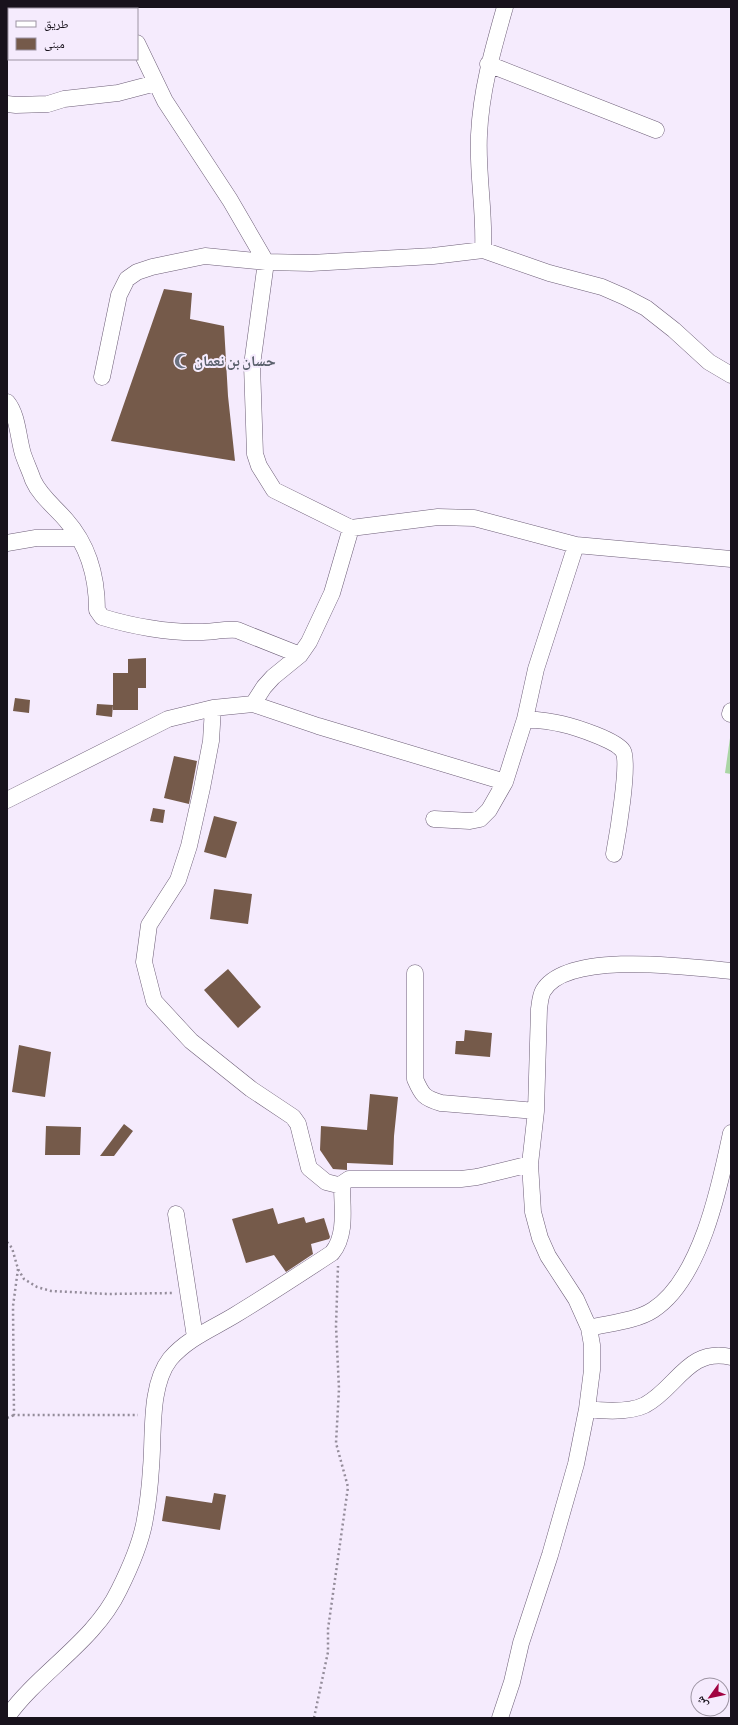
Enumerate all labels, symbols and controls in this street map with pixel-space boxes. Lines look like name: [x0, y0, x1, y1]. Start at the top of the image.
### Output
legend: [8, 8, 138, 60]
text: طريق: [44, 18, 69, 31]
text: مبنى: [44, 38, 65, 51]
mosque icon: حسان بن نعمان: [173, 352, 191, 370]
place label: حسان بن نعمان: [194, 354, 276, 370]
north arrow: [690, 1677, 730, 1717]
text: ش: [694, 1693, 712, 1710]

